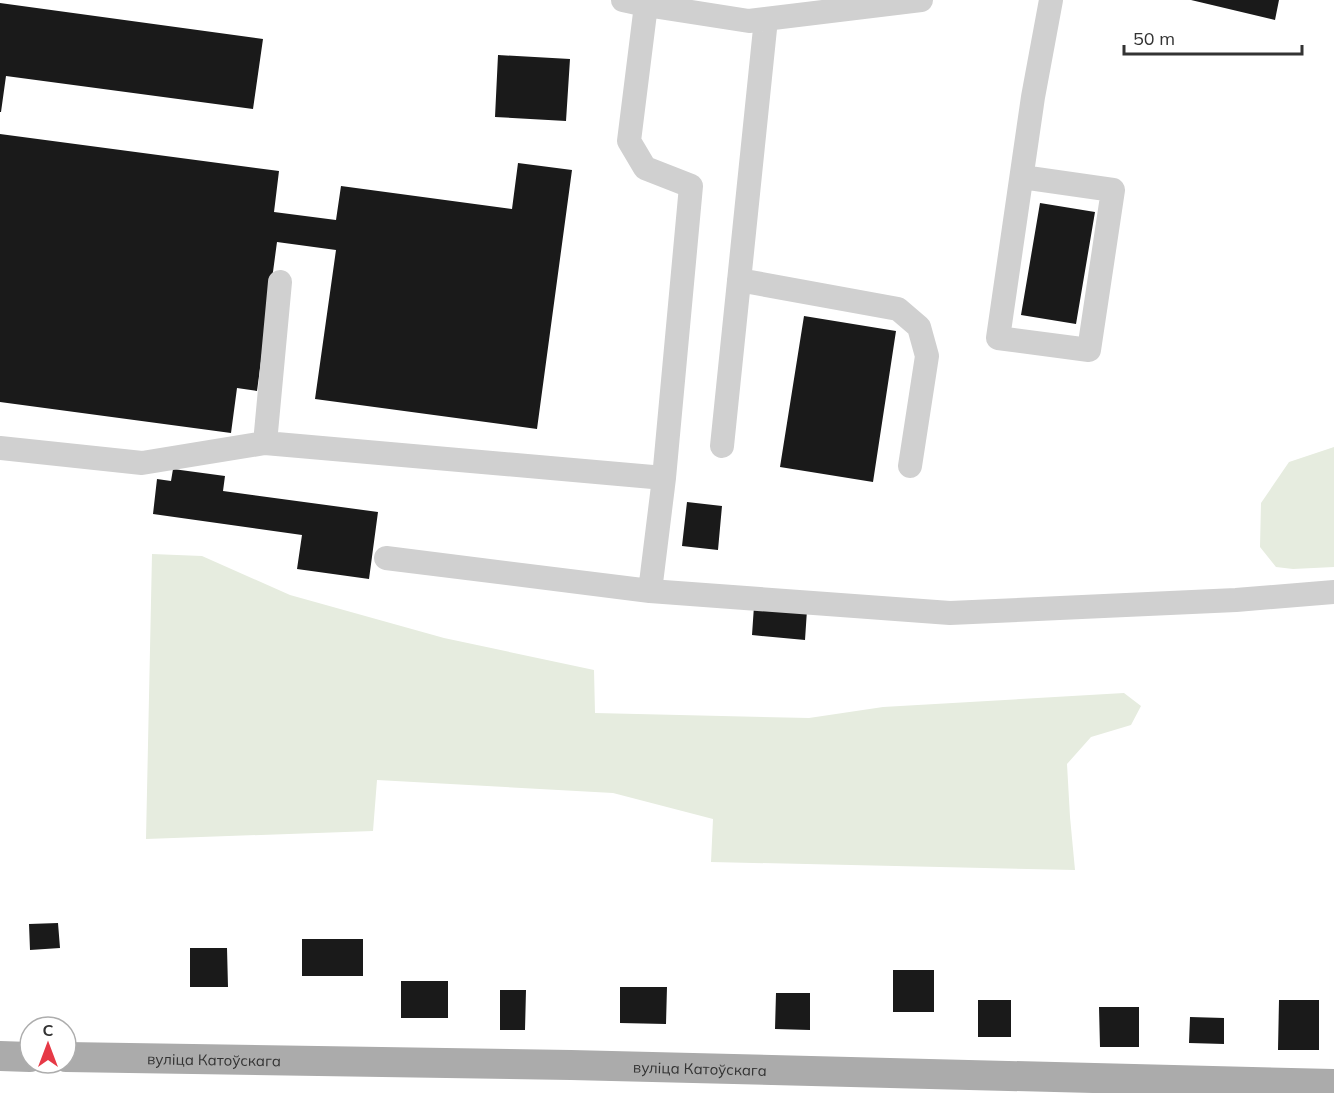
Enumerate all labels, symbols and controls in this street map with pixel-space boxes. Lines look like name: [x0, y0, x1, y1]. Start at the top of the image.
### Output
scale bar: [1124, 18, 1302, 56]
text: 50 m: [1133, 27, 1175, 50]
north arrow: [18, 1015, 78, 1075]
text: С: [43, 1020, 54, 1040]
street label: вуліца Катоўскага: [147, 1049, 281, 1070]
street label: вуліца Катоўскага: [633, 1057, 767, 1079]

